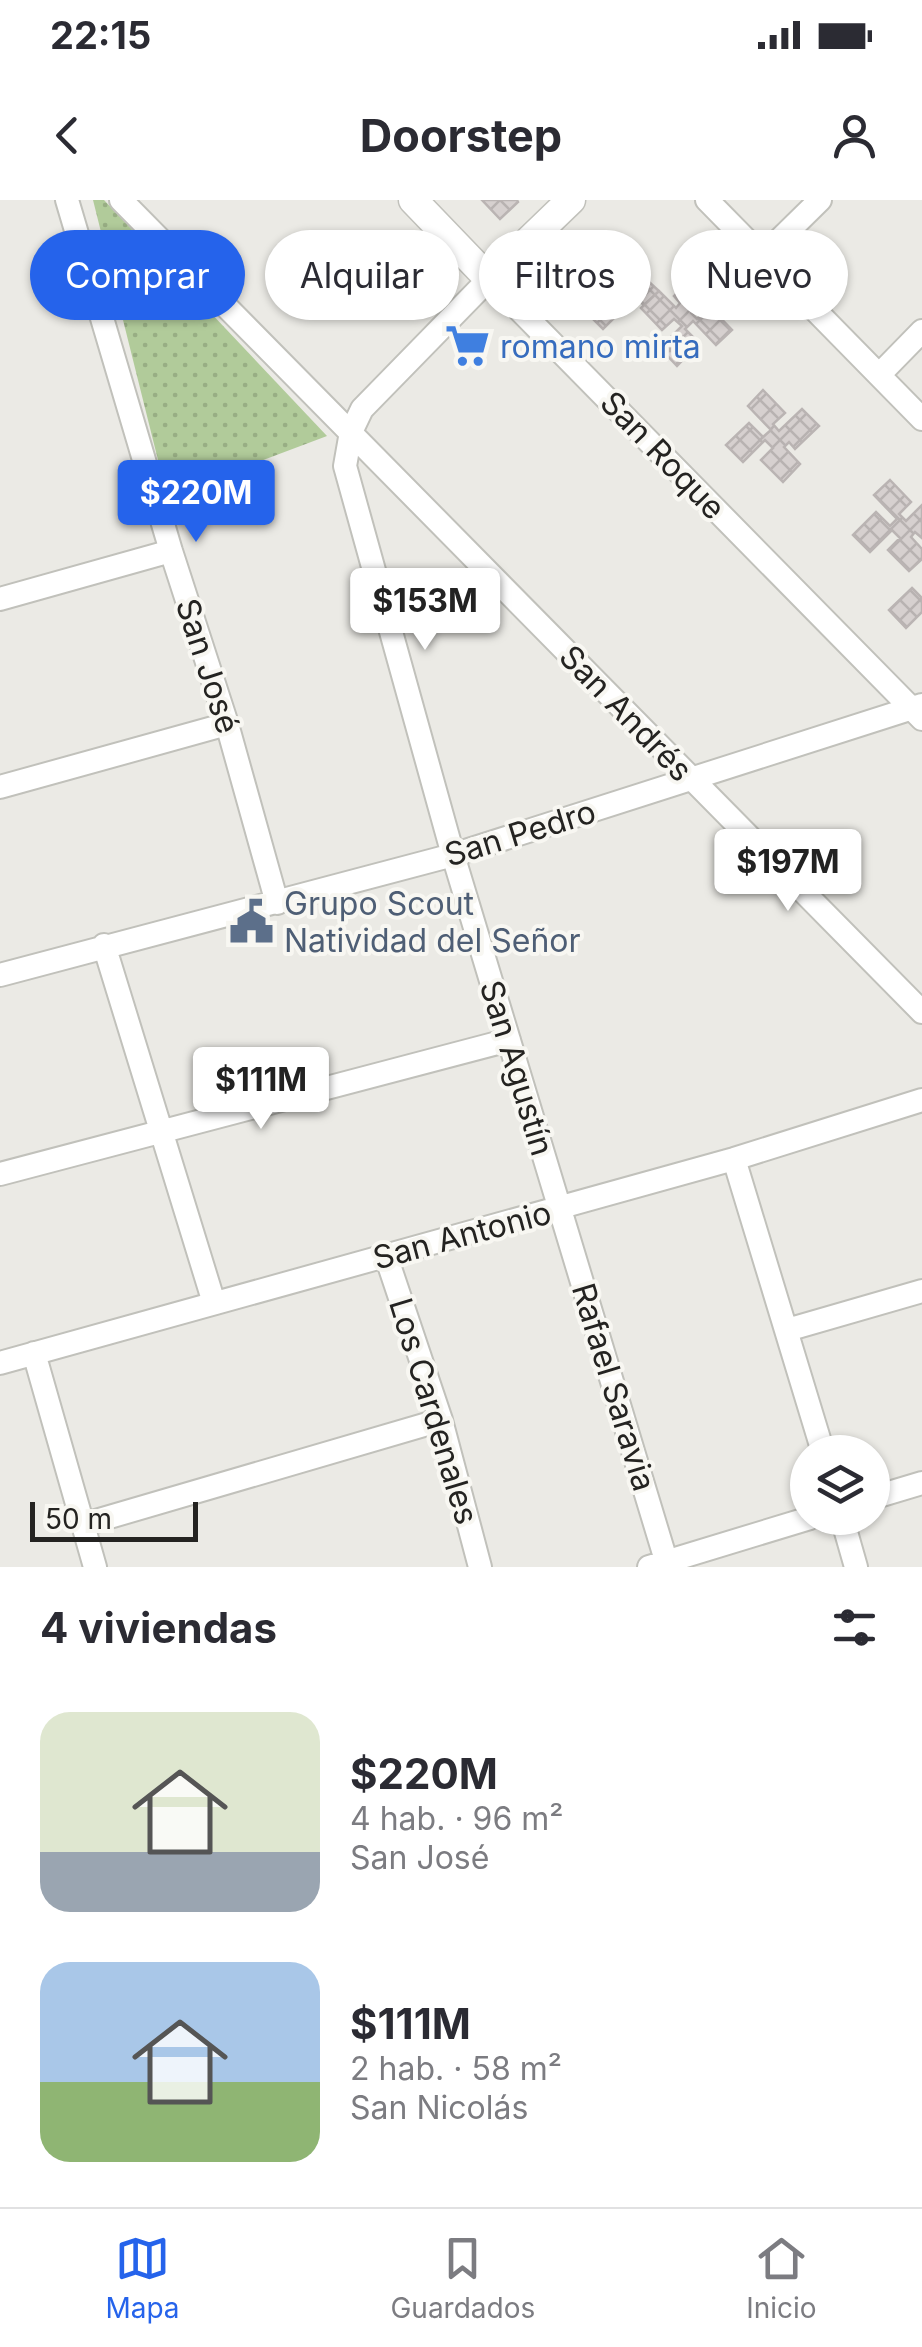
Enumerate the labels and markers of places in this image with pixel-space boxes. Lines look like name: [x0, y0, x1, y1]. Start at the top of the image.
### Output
supermarket icon: romano mirta: [443, 322, 491, 370]
place label: romano mirta: [500, 327, 701, 366]
pin: $220M: [126, 460, 266, 545]
pin: $153M: [355, 568, 495, 653]
pin: $197M: [718, 829, 858, 914]
place label: Grupo Scout Natividad del Señor: [284, 884, 581, 960]
public building icon: Grupo Scout Natividad del Señor: [227, 897, 275, 945]
pin: $111M: [191, 1047, 331, 1132]

